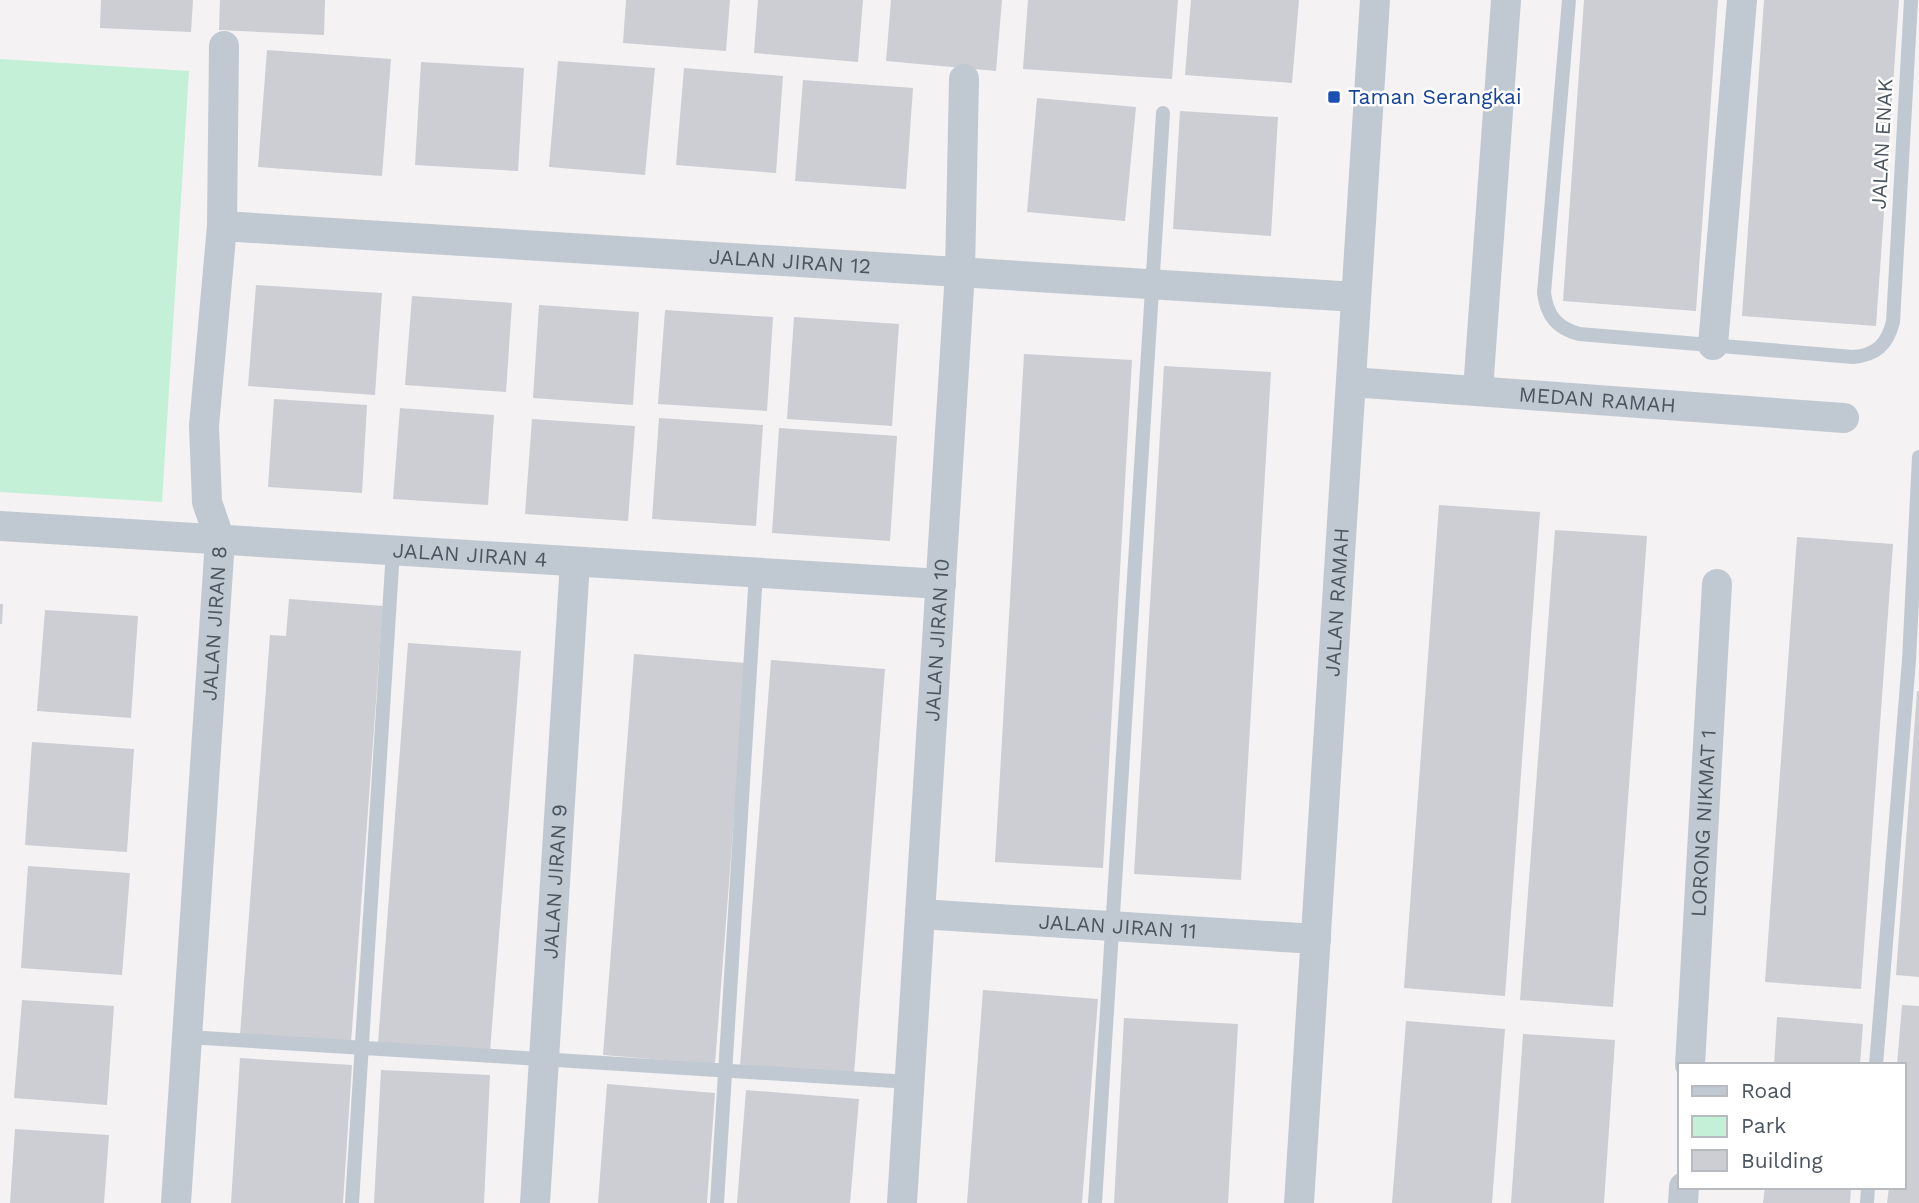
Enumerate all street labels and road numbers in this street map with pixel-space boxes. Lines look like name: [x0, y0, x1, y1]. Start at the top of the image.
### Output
street label: JALAN ENAK: [1866, 78, 1897, 210]
street label: JALAN JIRAN 12: [708, 244, 872, 279]
street label: MEDAN RAMAH: [1518, 381, 1677, 418]
street label: JALAN RAMAH: [1319, 527, 1354, 678]
street label: JALAN JIRAN 4: [392, 537, 548, 572]
street label: JALAN JIRAN 8: [196, 545, 232, 702]
street label: JALAN JIRAN 10: [919, 558, 954, 722]
street label: LORONG NIKMAT 1: [1685, 729, 1721, 918]
street label: JALAN JIRAN 9: [537, 803, 572, 960]
street label: JALAN JIRAN 11: [1038, 909, 1197, 943]

